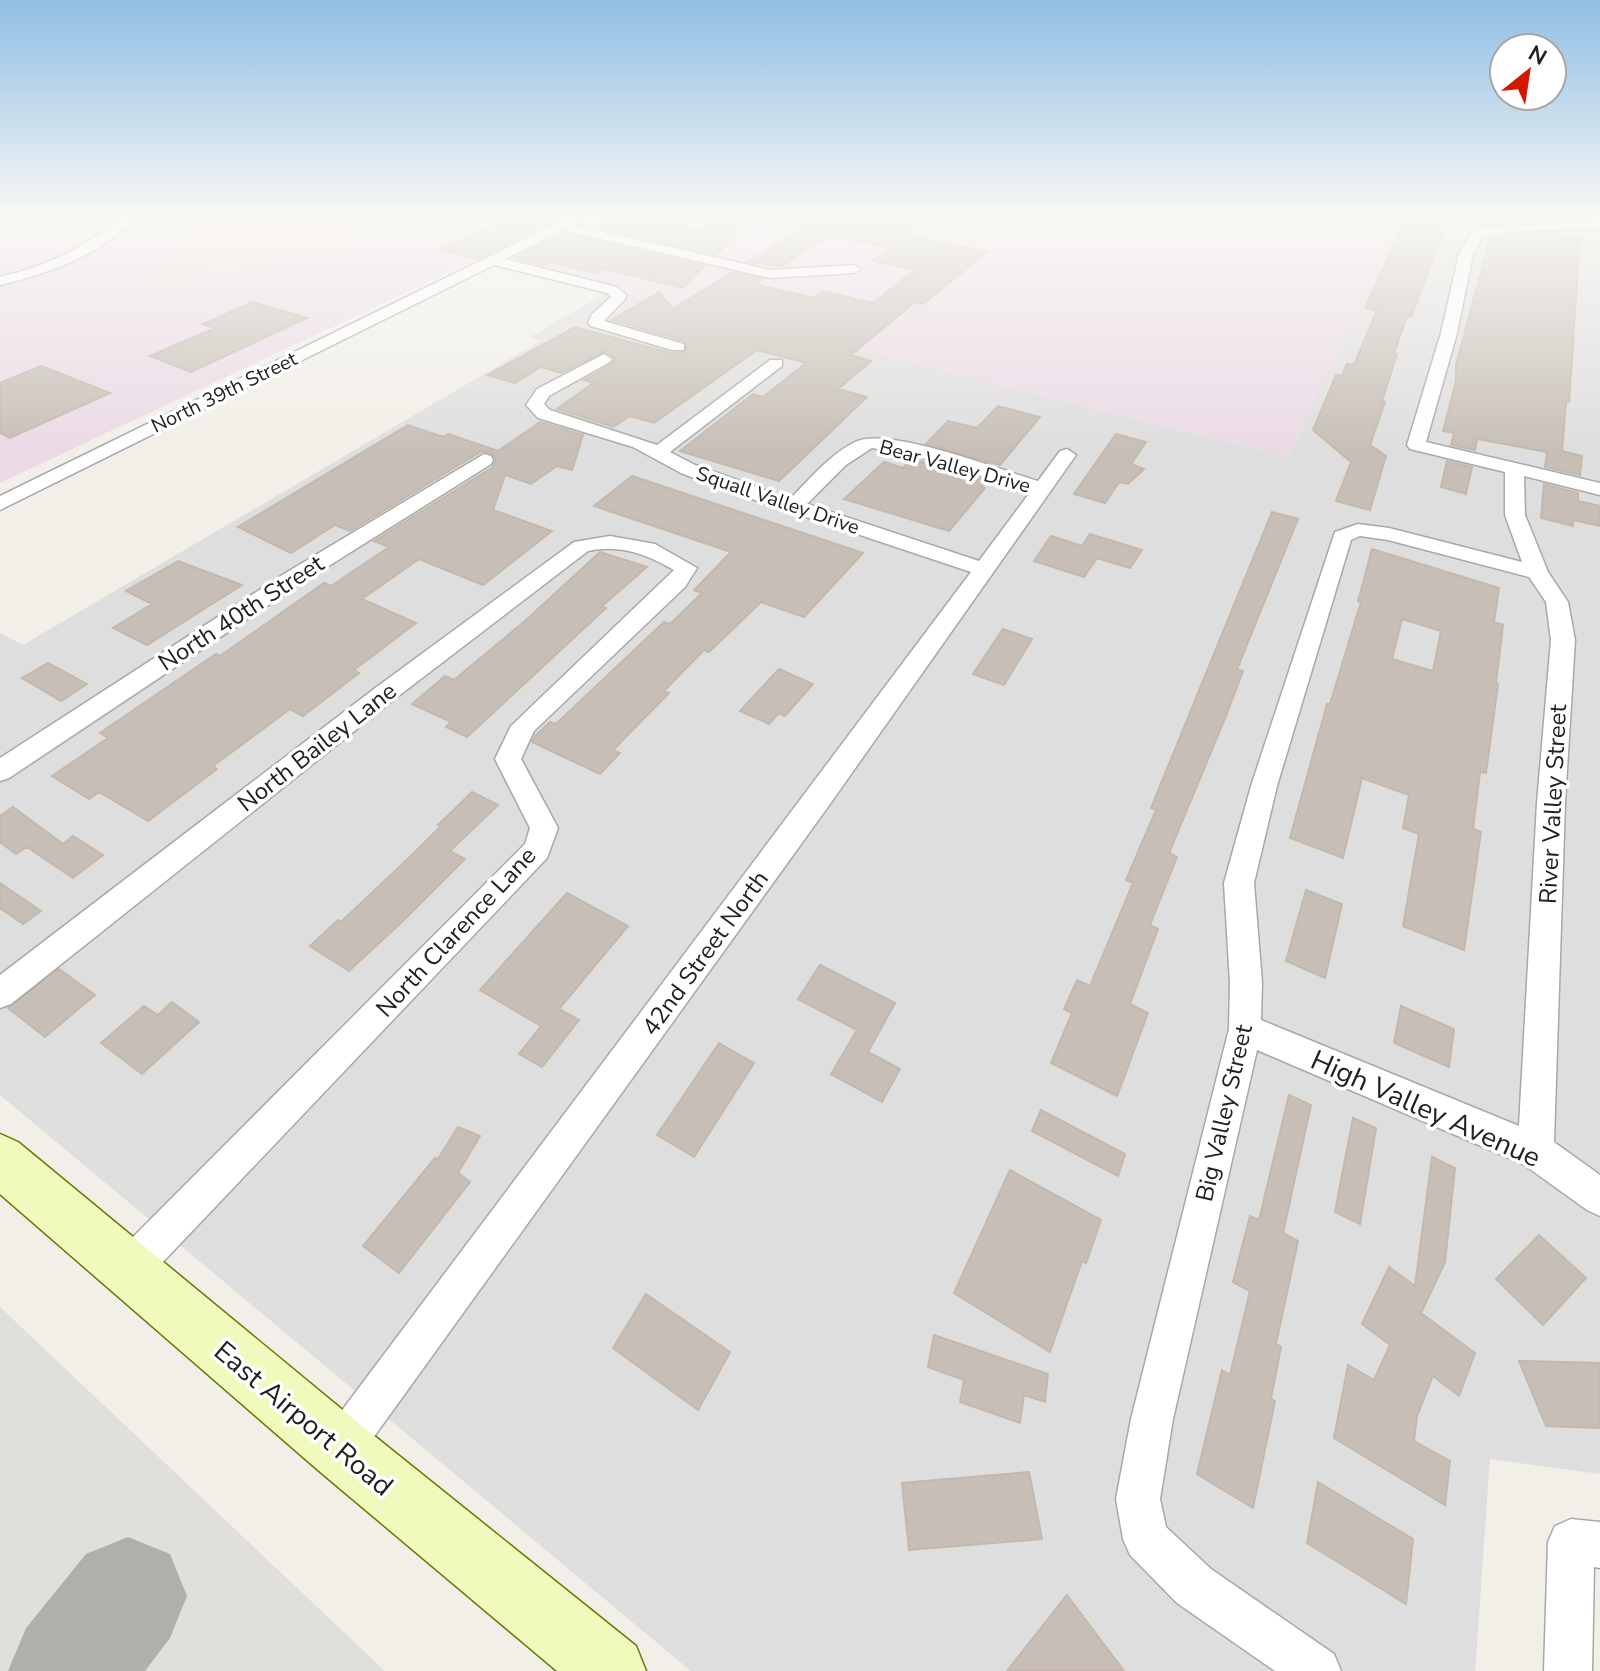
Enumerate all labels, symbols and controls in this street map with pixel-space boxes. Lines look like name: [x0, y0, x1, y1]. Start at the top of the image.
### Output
north arrow: [1488, 32, 1568, 112]
text: N: [1523, 38, 1552, 73]
street label: North 39th Street: [147, 345, 303, 439]
street label: Bear Valley Drive: [876, 433, 1033, 500]
street label: Squall Valley Drive: [693, 460, 863, 541]
street label: North 40th Street: [152, 547, 330, 678]
street label: North Bailey Lane: [231, 675, 403, 819]
street label: River Valley Street: [1532, 703, 1574, 905]
street label: North Clarence Lane: [369, 840, 543, 1024]
street label: 42nd Street North: [634, 864, 776, 1042]
street label: Big Valley Street: [1188, 1021, 1260, 1205]
street label: High Valley Avenue: [1305, 1041, 1547, 1177]
street label: East Airport Road: [206, 1333, 401, 1505]

